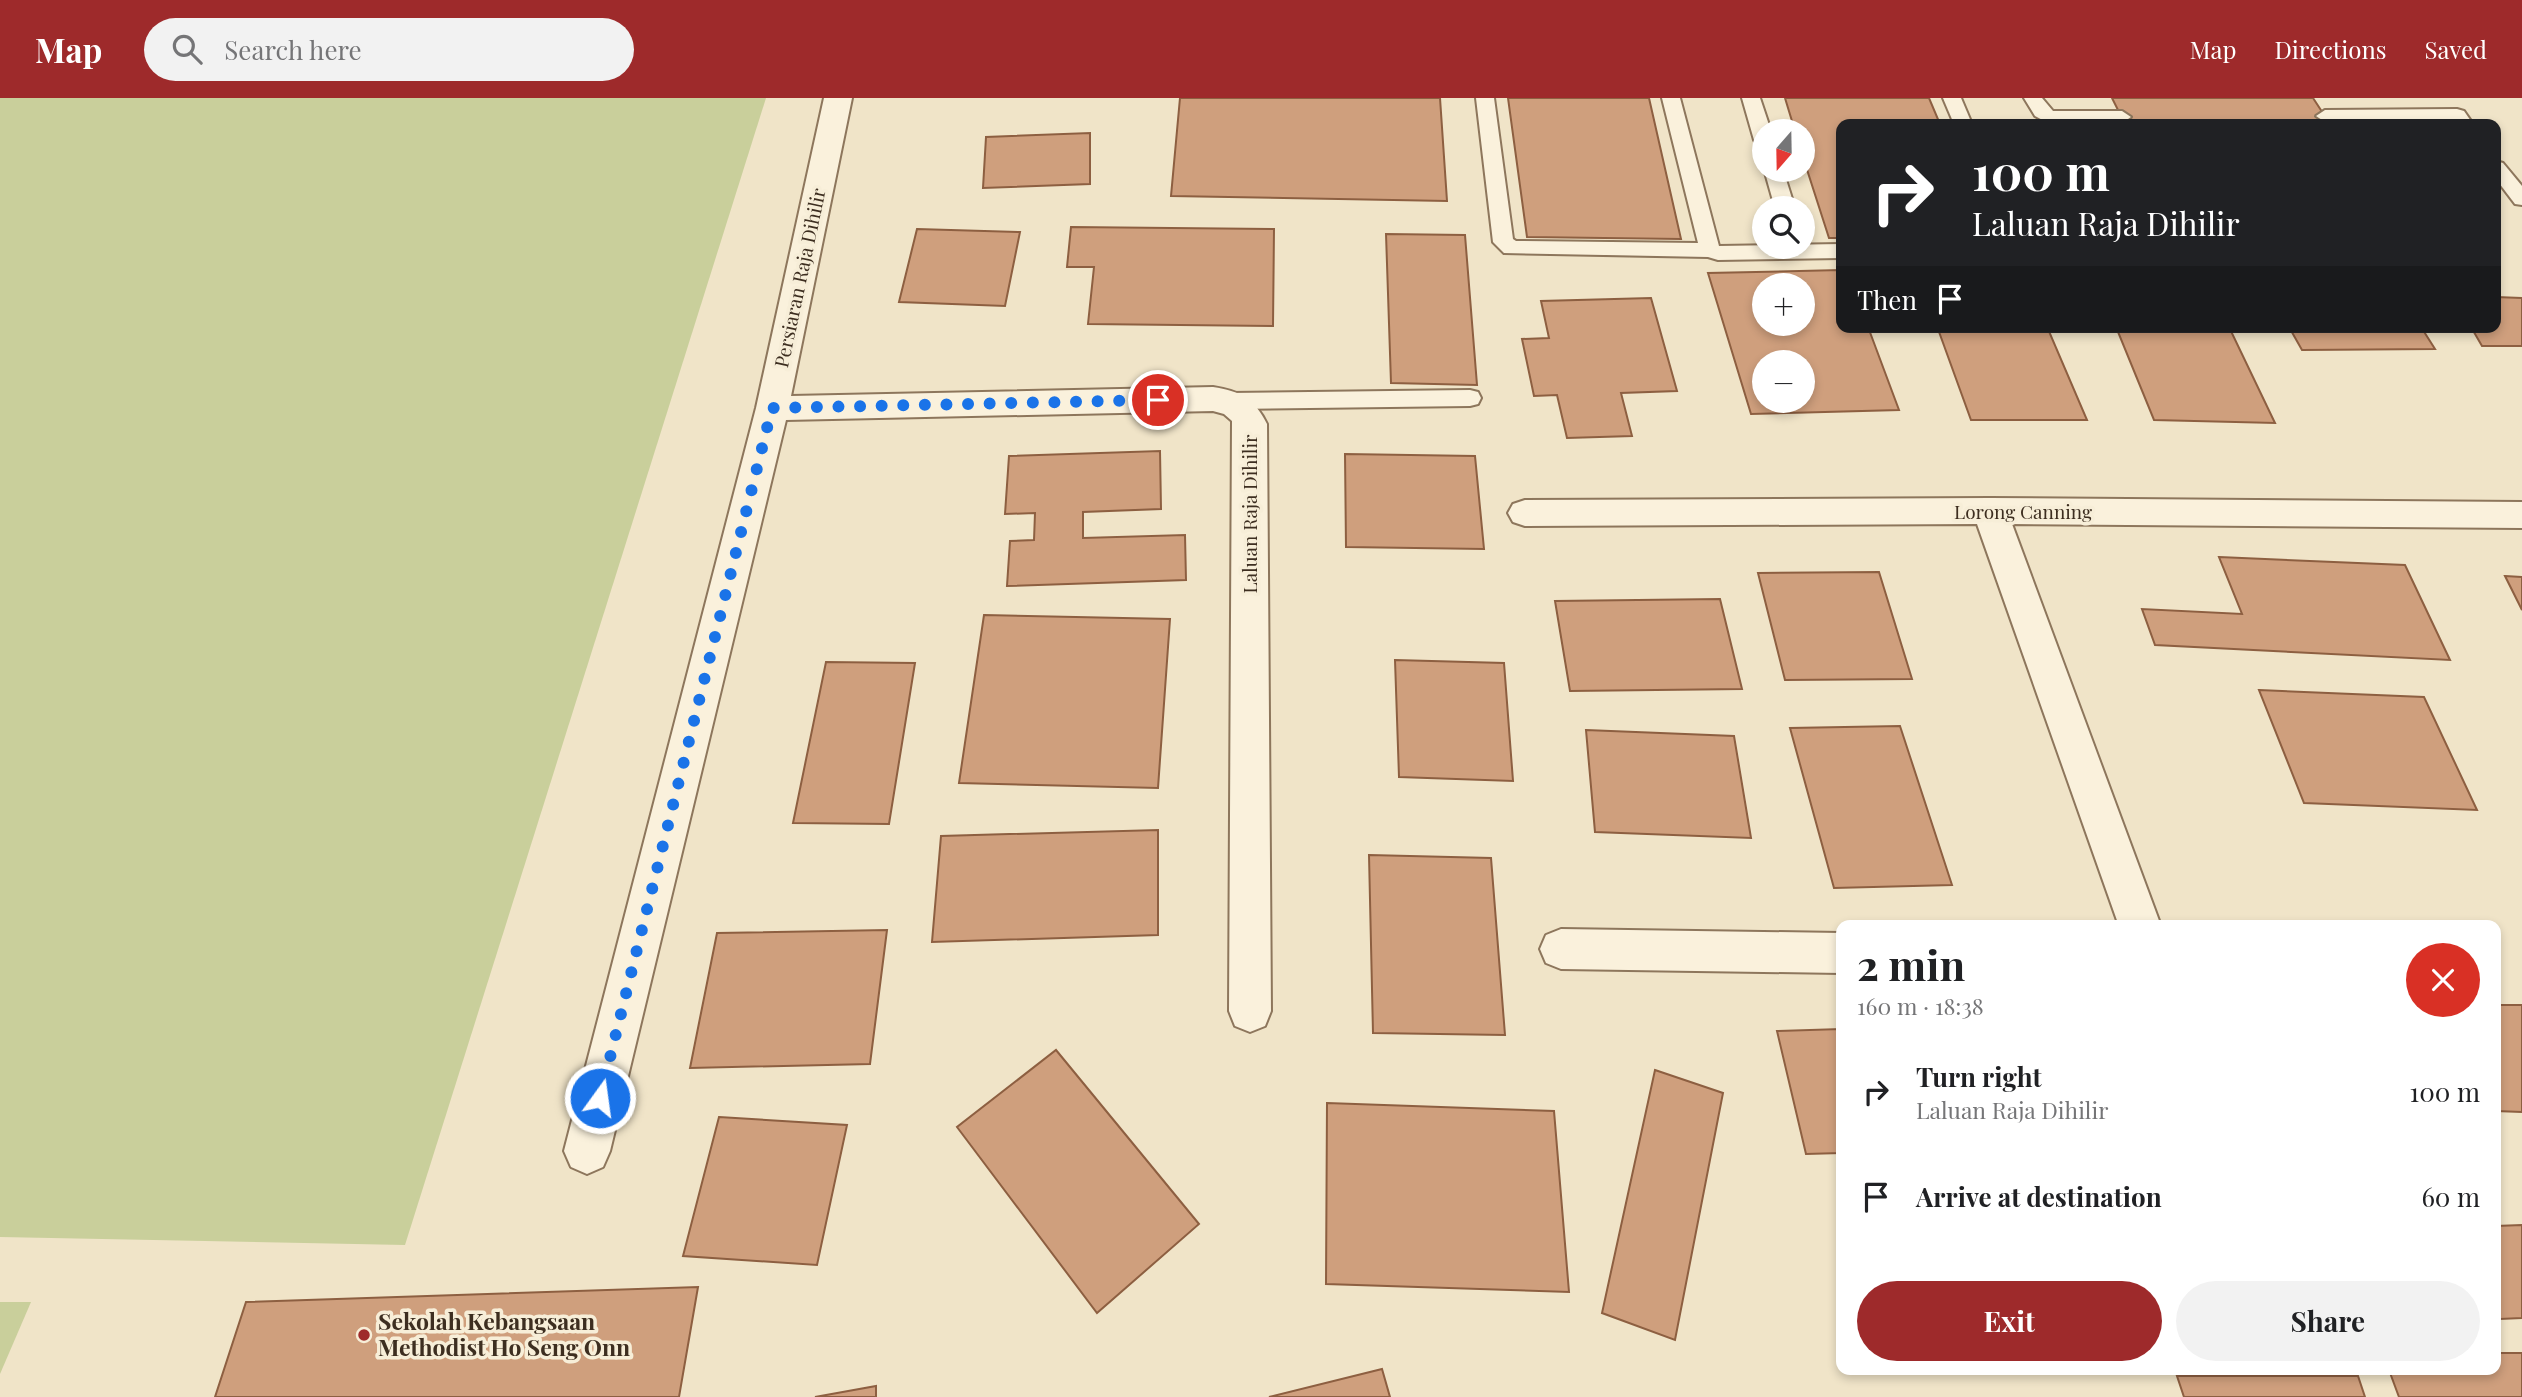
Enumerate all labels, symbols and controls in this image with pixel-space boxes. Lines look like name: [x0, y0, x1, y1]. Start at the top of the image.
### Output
search box: [144, 18, 634, 81]
text: Map: [35, 27, 102, 71]
icon: search: [168, 30, 206, 68]
text: Search here: [224, 32, 362, 67]
text: Map: [2190, 33, 2236, 65]
text: Directions: [2274, 33, 2387, 65]
text: Saved: [2425, 33, 2487, 65]
north arrow: [1752, 119, 1815, 182]
map controls: [1752, 119, 1815, 413]
text: 100 m: [1972, 138, 2110, 203]
icon: right: [1857, 147, 1948, 238]
street label: Persiaran Raja Dihilir: [767, 185, 831, 370]
button: search: [1752, 196, 1815, 259]
text: Laluan Raja Dihilir: [1972, 201, 2240, 244]
button: +: [1752, 273, 1815, 336]
icon: arrive: [1931, 280, 1969, 318]
text: Then: [1857, 282, 1917, 317]
button: −: [1752, 350, 1815, 413]
pin: [1128, 370, 1188, 430]
icon: arrive: [1139, 381, 1177, 419]
street label: Laluan Raja Dihilir: [1236, 434, 1262, 593]
street label: Lorong Canning: [1954, 498, 2092, 524]
text: 2 min: [1857, 936, 1965, 992]
button: close: [2406, 943, 2480, 1017]
text: 160 m · 18:38: [1857, 990, 1984, 1021]
text: Turn right: [1916, 1059, 2042, 1094]
position arrow: [563, 1061, 637, 1135]
icon: right: [1857, 1073, 1895, 1111]
text: 100 m: [2410, 1074, 2480, 1109]
text: Laluan Raja Dihilir: [1916, 1094, 2108, 1125]
icon: arrive: [1857, 1178, 1895, 1216]
text: Arrive at destination: [1916, 1179, 2162, 1214]
text: 60 m: [2421, 1179, 2480, 1214]
button: Exit: [1857, 1281, 2162, 1361]
button: Share: [2176, 1281, 2480, 1361]
place label: Sekolah Kebangsaan Methodist Ho Seng Onn: [378, 1305, 630, 1362]
marker: Sekolah Kebangsaan Methodist Ho Seng Onn: [356, 1327, 372, 1343]

